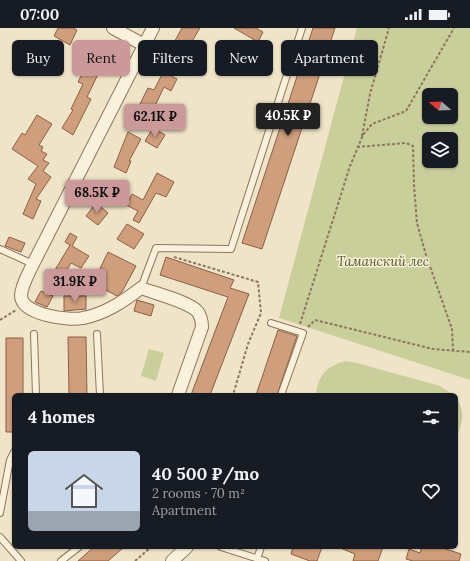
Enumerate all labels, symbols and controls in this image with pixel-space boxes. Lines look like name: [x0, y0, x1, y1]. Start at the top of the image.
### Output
text: 07:00: [20, 5, 59, 24]
chip: Buy: [12, 40, 64, 76]
chip: Rent: [72, 40, 130, 76]
chip: Filters: [138, 40, 207, 76]
chip: New: [215, 40, 273, 76]
chip: Apartment: [281, 40, 378, 76]
north arrow: [422, 88, 458, 124]
map controls: [422, 88, 458, 168]
pin: 40.5K ₽: [251, 103, 325, 137]
pin: 62.1K ₽: [118, 104, 192, 138]
text: 40.5K ₽: [265, 107, 311, 124]
text: 62.1K ₽: [133, 108, 177, 125]
button: layers: [422, 132, 458, 168]
pin: 68.5K ₽: [60, 180, 134, 214]
text: 68.5K ₽: [74, 184, 120, 201]
park label: Таманский лес: [337, 253, 429, 270]
pin: 31.9K ₽: [38, 269, 112, 303]
text: 31.9K ₽: [53, 273, 97, 290]
text: 4 homes: [28, 406, 95, 428]
icon: filters: [420, 406, 442, 428]
text: 40 500 ₽/mo: [152, 463, 259, 485]
icon: home: [60, 467, 108, 515]
icon: heart: [420, 480, 442, 502]
text: 2 rooms · 70 m²: [152, 485, 245, 502]
text: Apartment: [152, 502, 217, 519]

